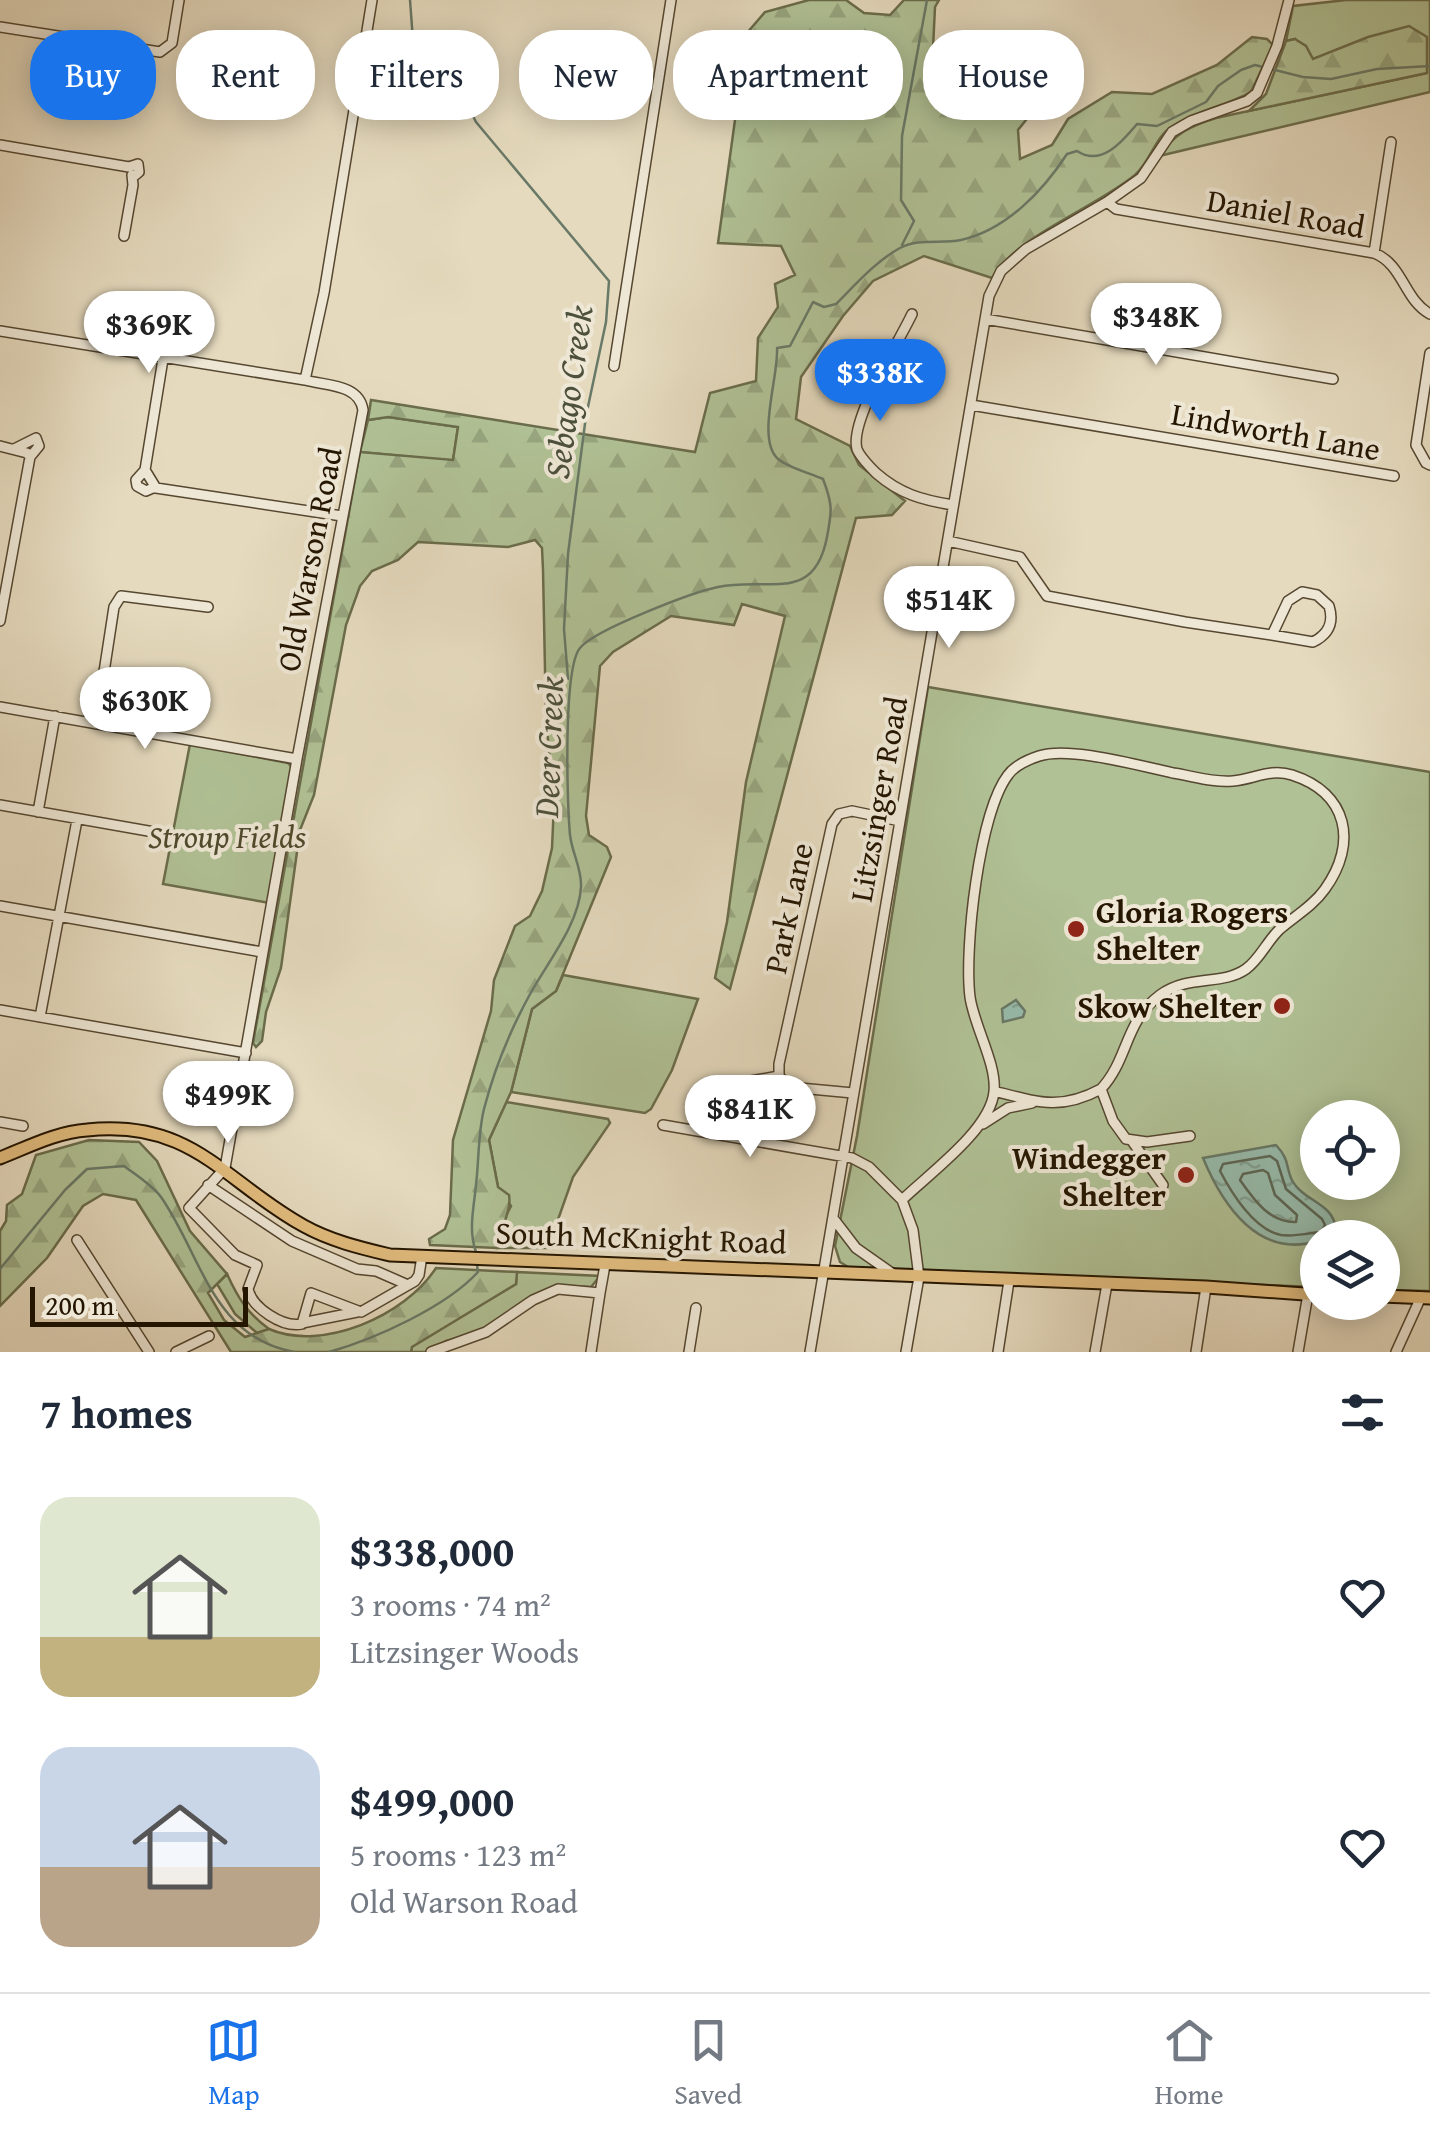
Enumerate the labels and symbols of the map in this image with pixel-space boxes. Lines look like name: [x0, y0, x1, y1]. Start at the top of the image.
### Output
street label: Daniel Road: [1203, 176, 1369, 250]
pin: $348K: [1086, 283, 1226, 368]
pin: $369K: [79, 291, 219, 376]
water label: Sebago Creek: [531, 301, 606, 482]
pin: $338K: [810, 339, 950, 424]
street label: Lindworth Lane: [1168, 390, 1384, 472]
street label: Old Warson Road: [264, 443, 354, 675]
pin: $514K: [879, 566, 1019, 651]
pin: $630K: [75, 667, 215, 752]
water label: Deer Creek: [520, 674, 576, 820]
street label: Litzsinger Road: [837, 693, 919, 905]
park label: Stroup Fields: [148, 813, 307, 860]
street label: Park Lane: [751, 838, 825, 978]
place label: Gloria Rogers Shelter: [1096, 888, 1288, 972]
marker: Gloria Rogers Shelter: [1065, 918, 1087, 940]
place label: Skow Shelter: [1077, 983, 1262, 1030]
marker: Skow Shelter: [1271, 995, 1293, 1017]
pin: $499K: [158, 1061, 298, 1146]
pin: $841K: [680, 1075, 820, 1160]
place label: Windegger Shelter: [1012, 1134, 1166, 1218]
marker: Windegger Shelter: [1175, 1164, 1197, 1186]
street label: South McKnight Road: [495, 1208, 787, 1266]
scale bar: [30, 1282, 248, 1326]

